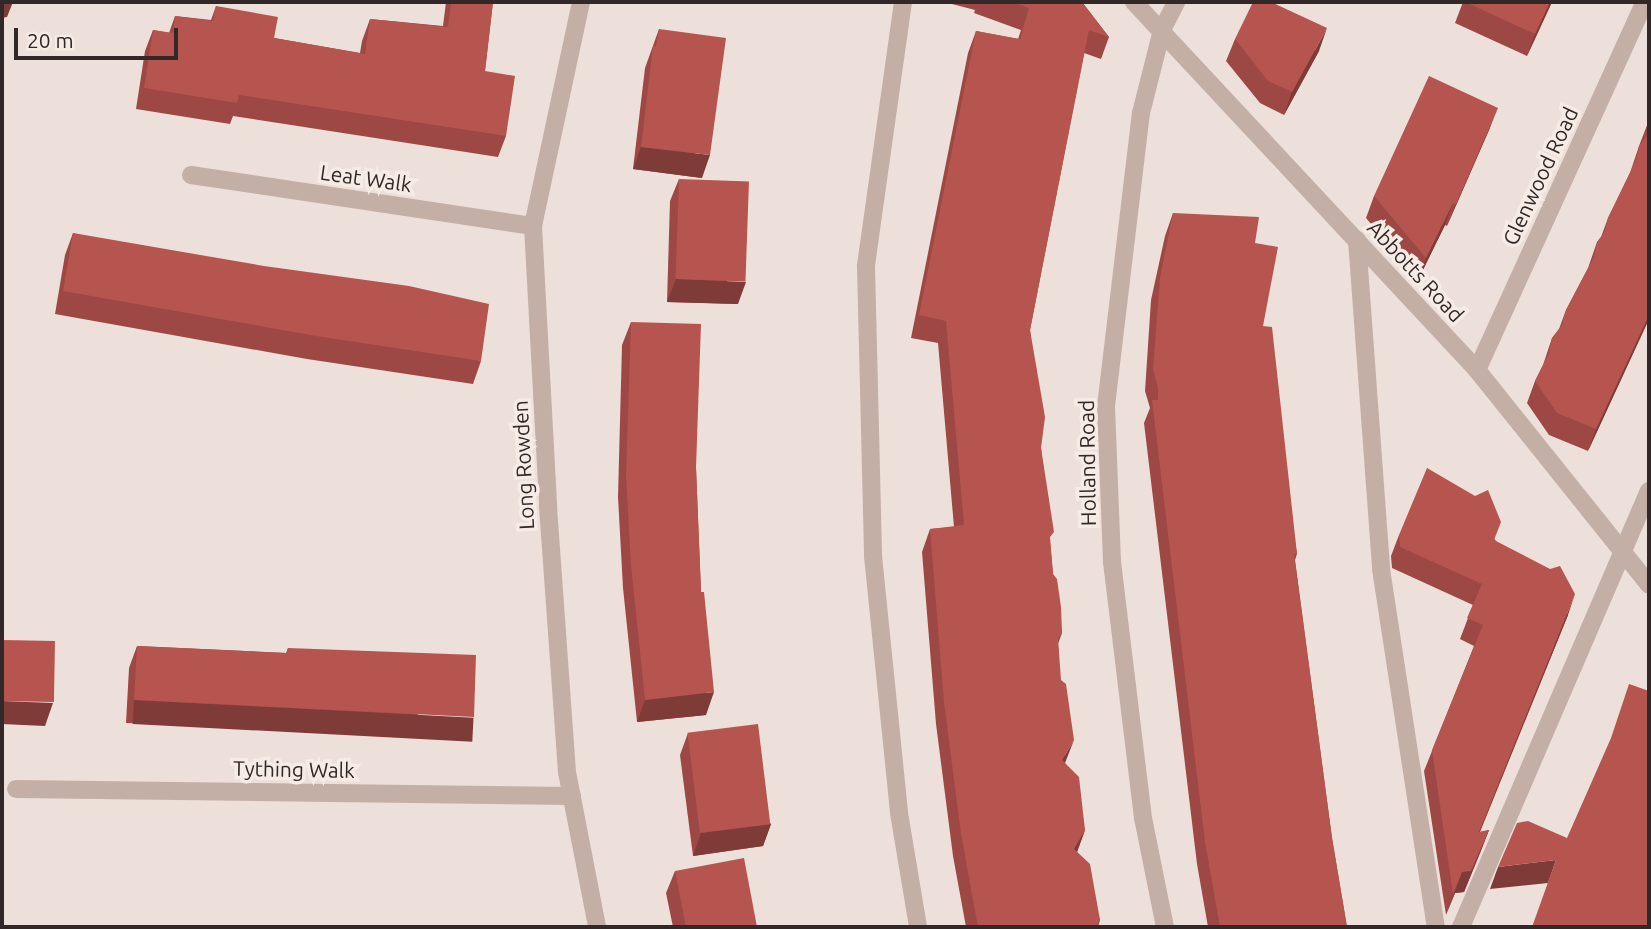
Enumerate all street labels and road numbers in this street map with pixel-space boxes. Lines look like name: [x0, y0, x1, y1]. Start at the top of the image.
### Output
street label: Glenwood Road: [1497, 103, 1583, 249]
street label: Leat Walk: [319, 159, 413, 197]
street label: Abbotts Road: [1363, 215, 1469, 327]
street label: Long Rowden: [507, 400, 539, 530]
street label: Holland Road: [1073, 400, 1101, 526]
street label: Tything Walk: [233, 755, 355, 783]

